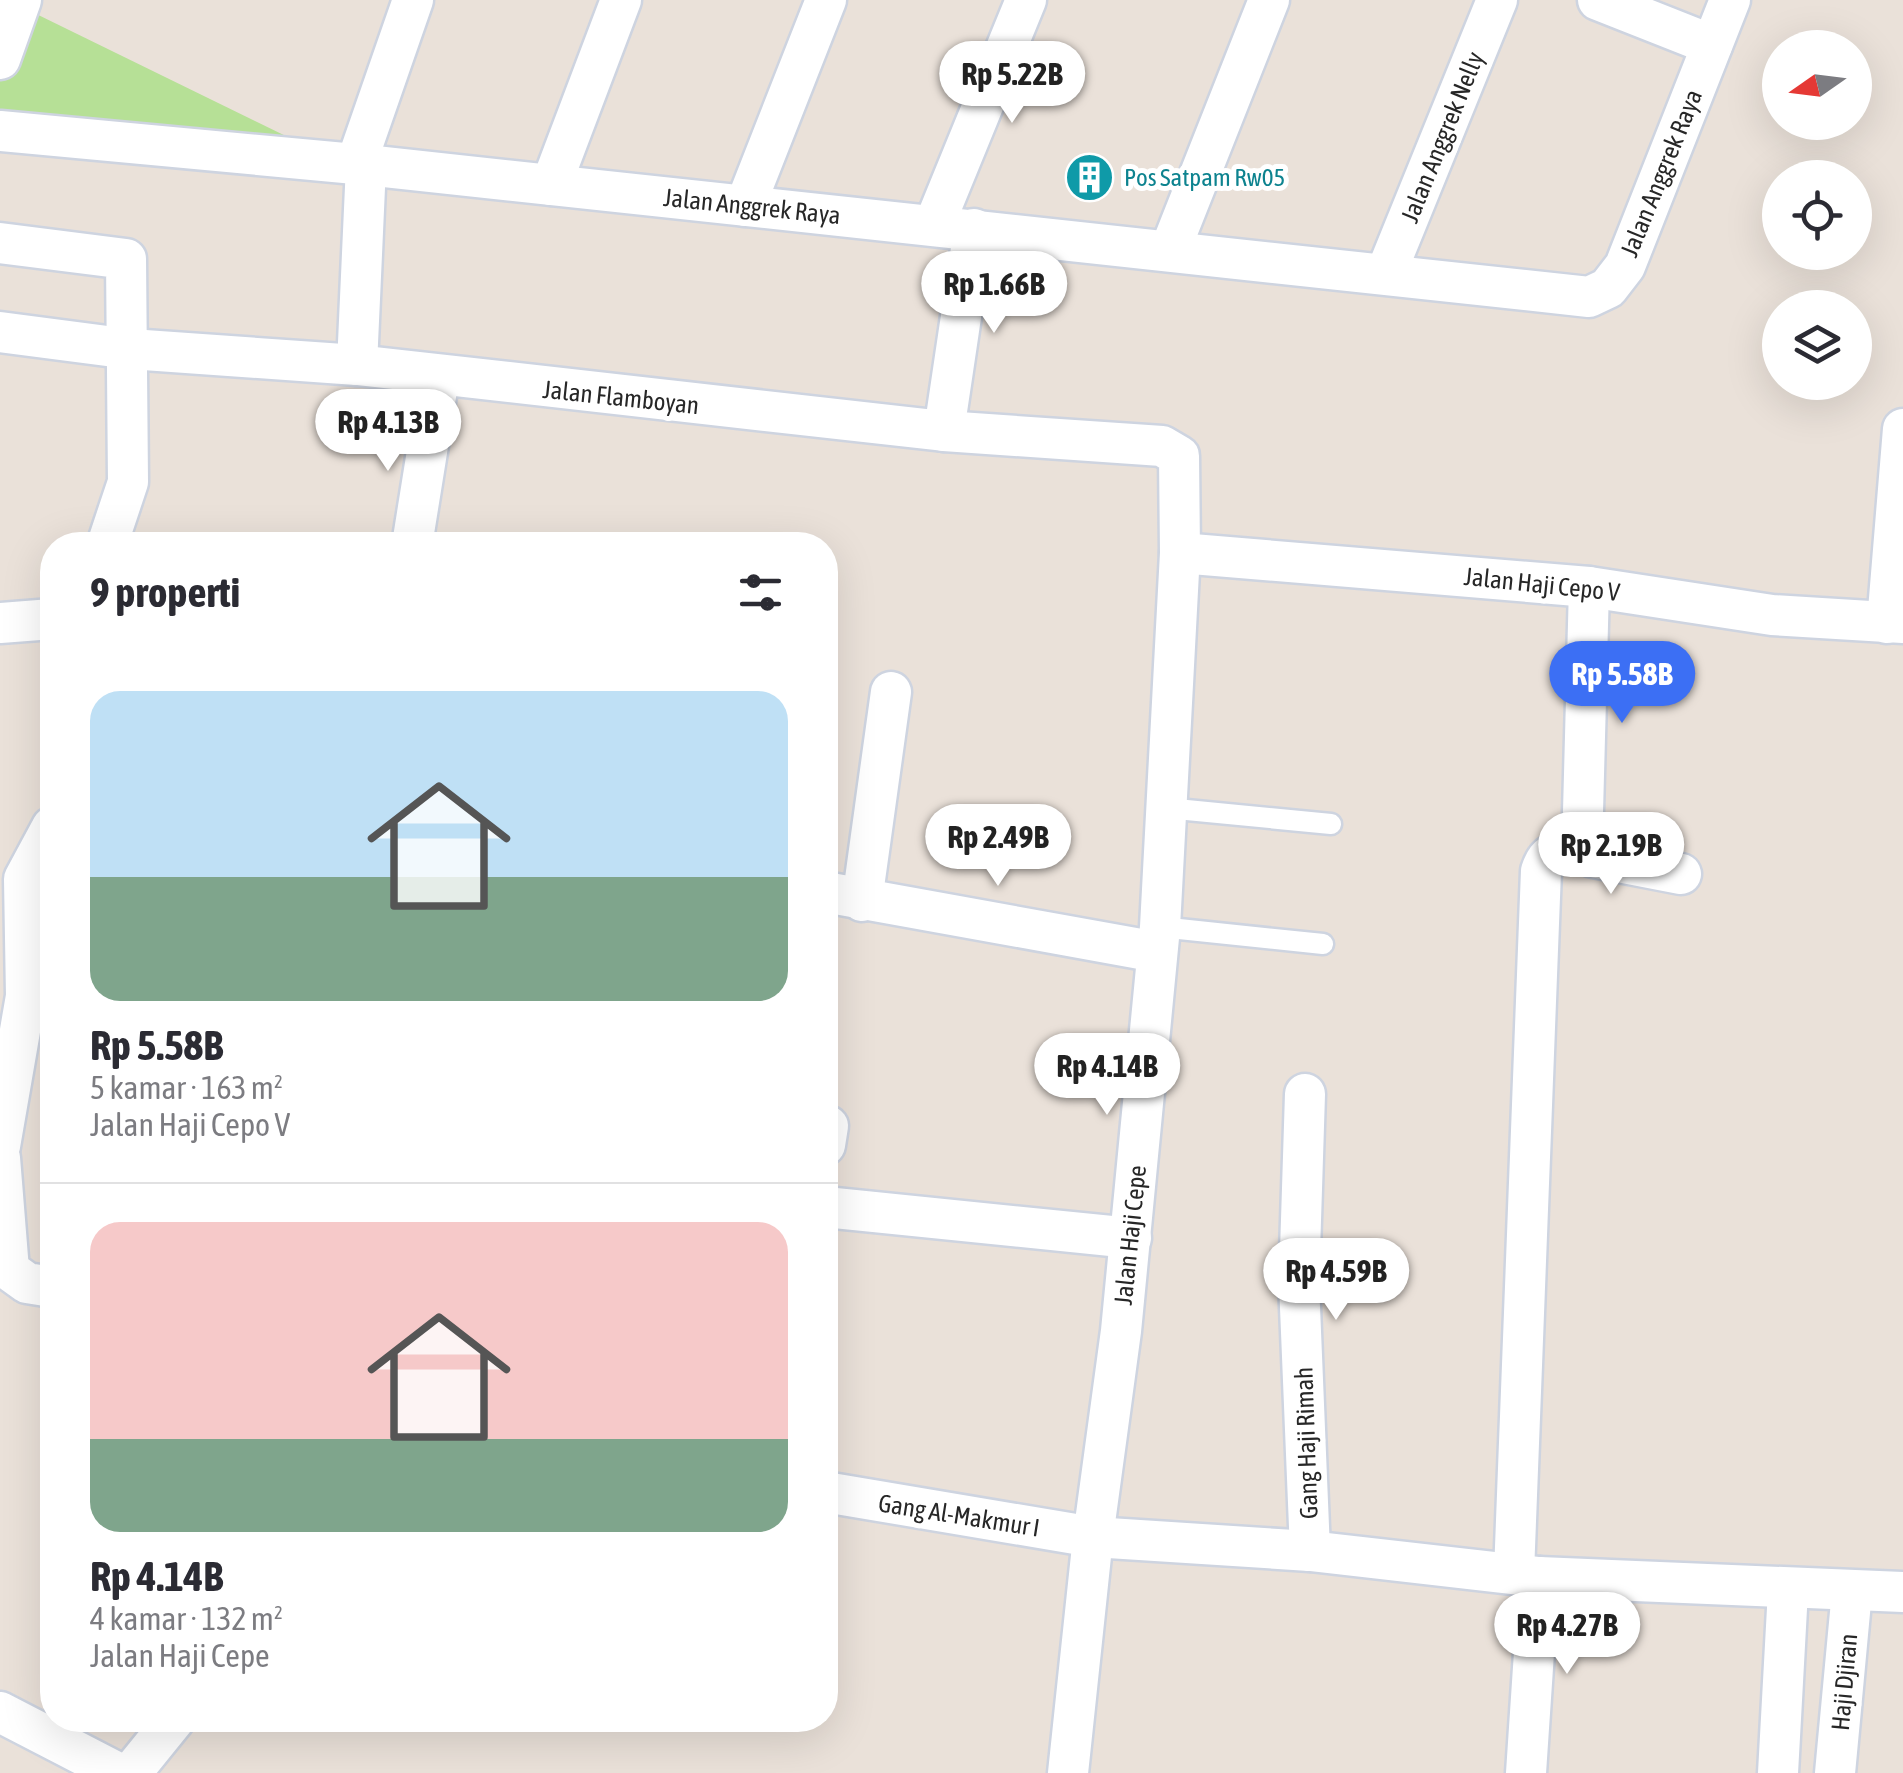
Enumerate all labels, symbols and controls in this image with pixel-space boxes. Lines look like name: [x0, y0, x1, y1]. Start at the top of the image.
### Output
north arrow: [1762, 30, 1872, 140]
map controls: [1762, 30, 1872, 400]
pin: Rp 5.22B: [909, 41, 1115, 126]
street label: Jalan Anggrek Nelly: [1395, 48, 1489, 226]
text: Rp 5.22B: [961, 55, 1063, 92]
street label: Jalan Anggrek Raya: [1615, 85, 1707, 261]
building icon: Pos Satpam Rw05: [1063, 151, 1115, 203]
button: locate: [1762, 160, 1872, 270]
place label: Pos Satpam Rw05: [1124, 163, 1285, 191]
street label: Jalan Anggrek Raya: [662, 183, 842, 229]
pin: Rp 1.66B: [891, 251, 1097, 336]
text: Rp 1.66B: [943, 265, 1045, 302]
button: layers: [1762, 290, 1872, 400]
street label: Jalan Flamboyan: [542, 375, 700, 419]
pin: Rp 4.13B: [285, 389, 491, 474]
text: Rp 4.13B: [337, 403, 439, 440]
street label: Jalan Haji Cepo V: [1463, 562, 1622, 606]
icon: filters: [733, 565, 788, 620]
text: 9 properti: [90, 568, 240, 616]
pin: Rp 5.58B: [1519, 641, 1725, 726]
text: Rp 5.58B: [1571, 655, 1673, 692]
icon: home: [349, 756, 529, 936]
pin: Rp 2.49B: [895, 804, 1101, 889]
pin: Rp 2.19B: [1508, 812, 1714, 897]
text: Rp 2.49B: [947, 818, 1049, 855]
text: Rp 2.19B: [1560, 826, 1662, 863]
text: Rp 5.58B: [90, 1021, 223, 1069]
pin: Rp 4.14B: [1004, 1033, 1210, 1118]
text: Rp 4.14B: [1056, 1047, 1158, 1084]
text: 5 kamar · 163 m²: [90, 1069, 283, 1106]
text: Jalan Haji Cepo V: [90, 1106, 290, 1143]
street label: Jalan Haji Cepe: [1109, 1164, 1151, 1306]
pin: Rp 4.59B: [1233, 1238, 1439, 1323]
text: Rp 4.59B: [1285, 1252, 1387, 1289]
icon: home: [349, 1287, 529, 1467]
street label: Gang Haji Rimah: [1289, 1366, 1323, 1520]
street label: Gang Al-Makmur I: [876, 1488, 1042, 1542]
text: Rp 4.14B: [90, 1552, 223, 1600]
pin: Rp 4.27B: [1464, 1592, 1670, 1677]
text: 4 kamar · 132 m²: [90, 1600, 283, 1637]
text: Rp 4.27B: [1516, 1606, 1618, 1643]
street label: Haji Djiran: [1826, 1632, 1862, 1732]
text: Jalan Haji Cepe: [90, 1637, 270, 1674]

